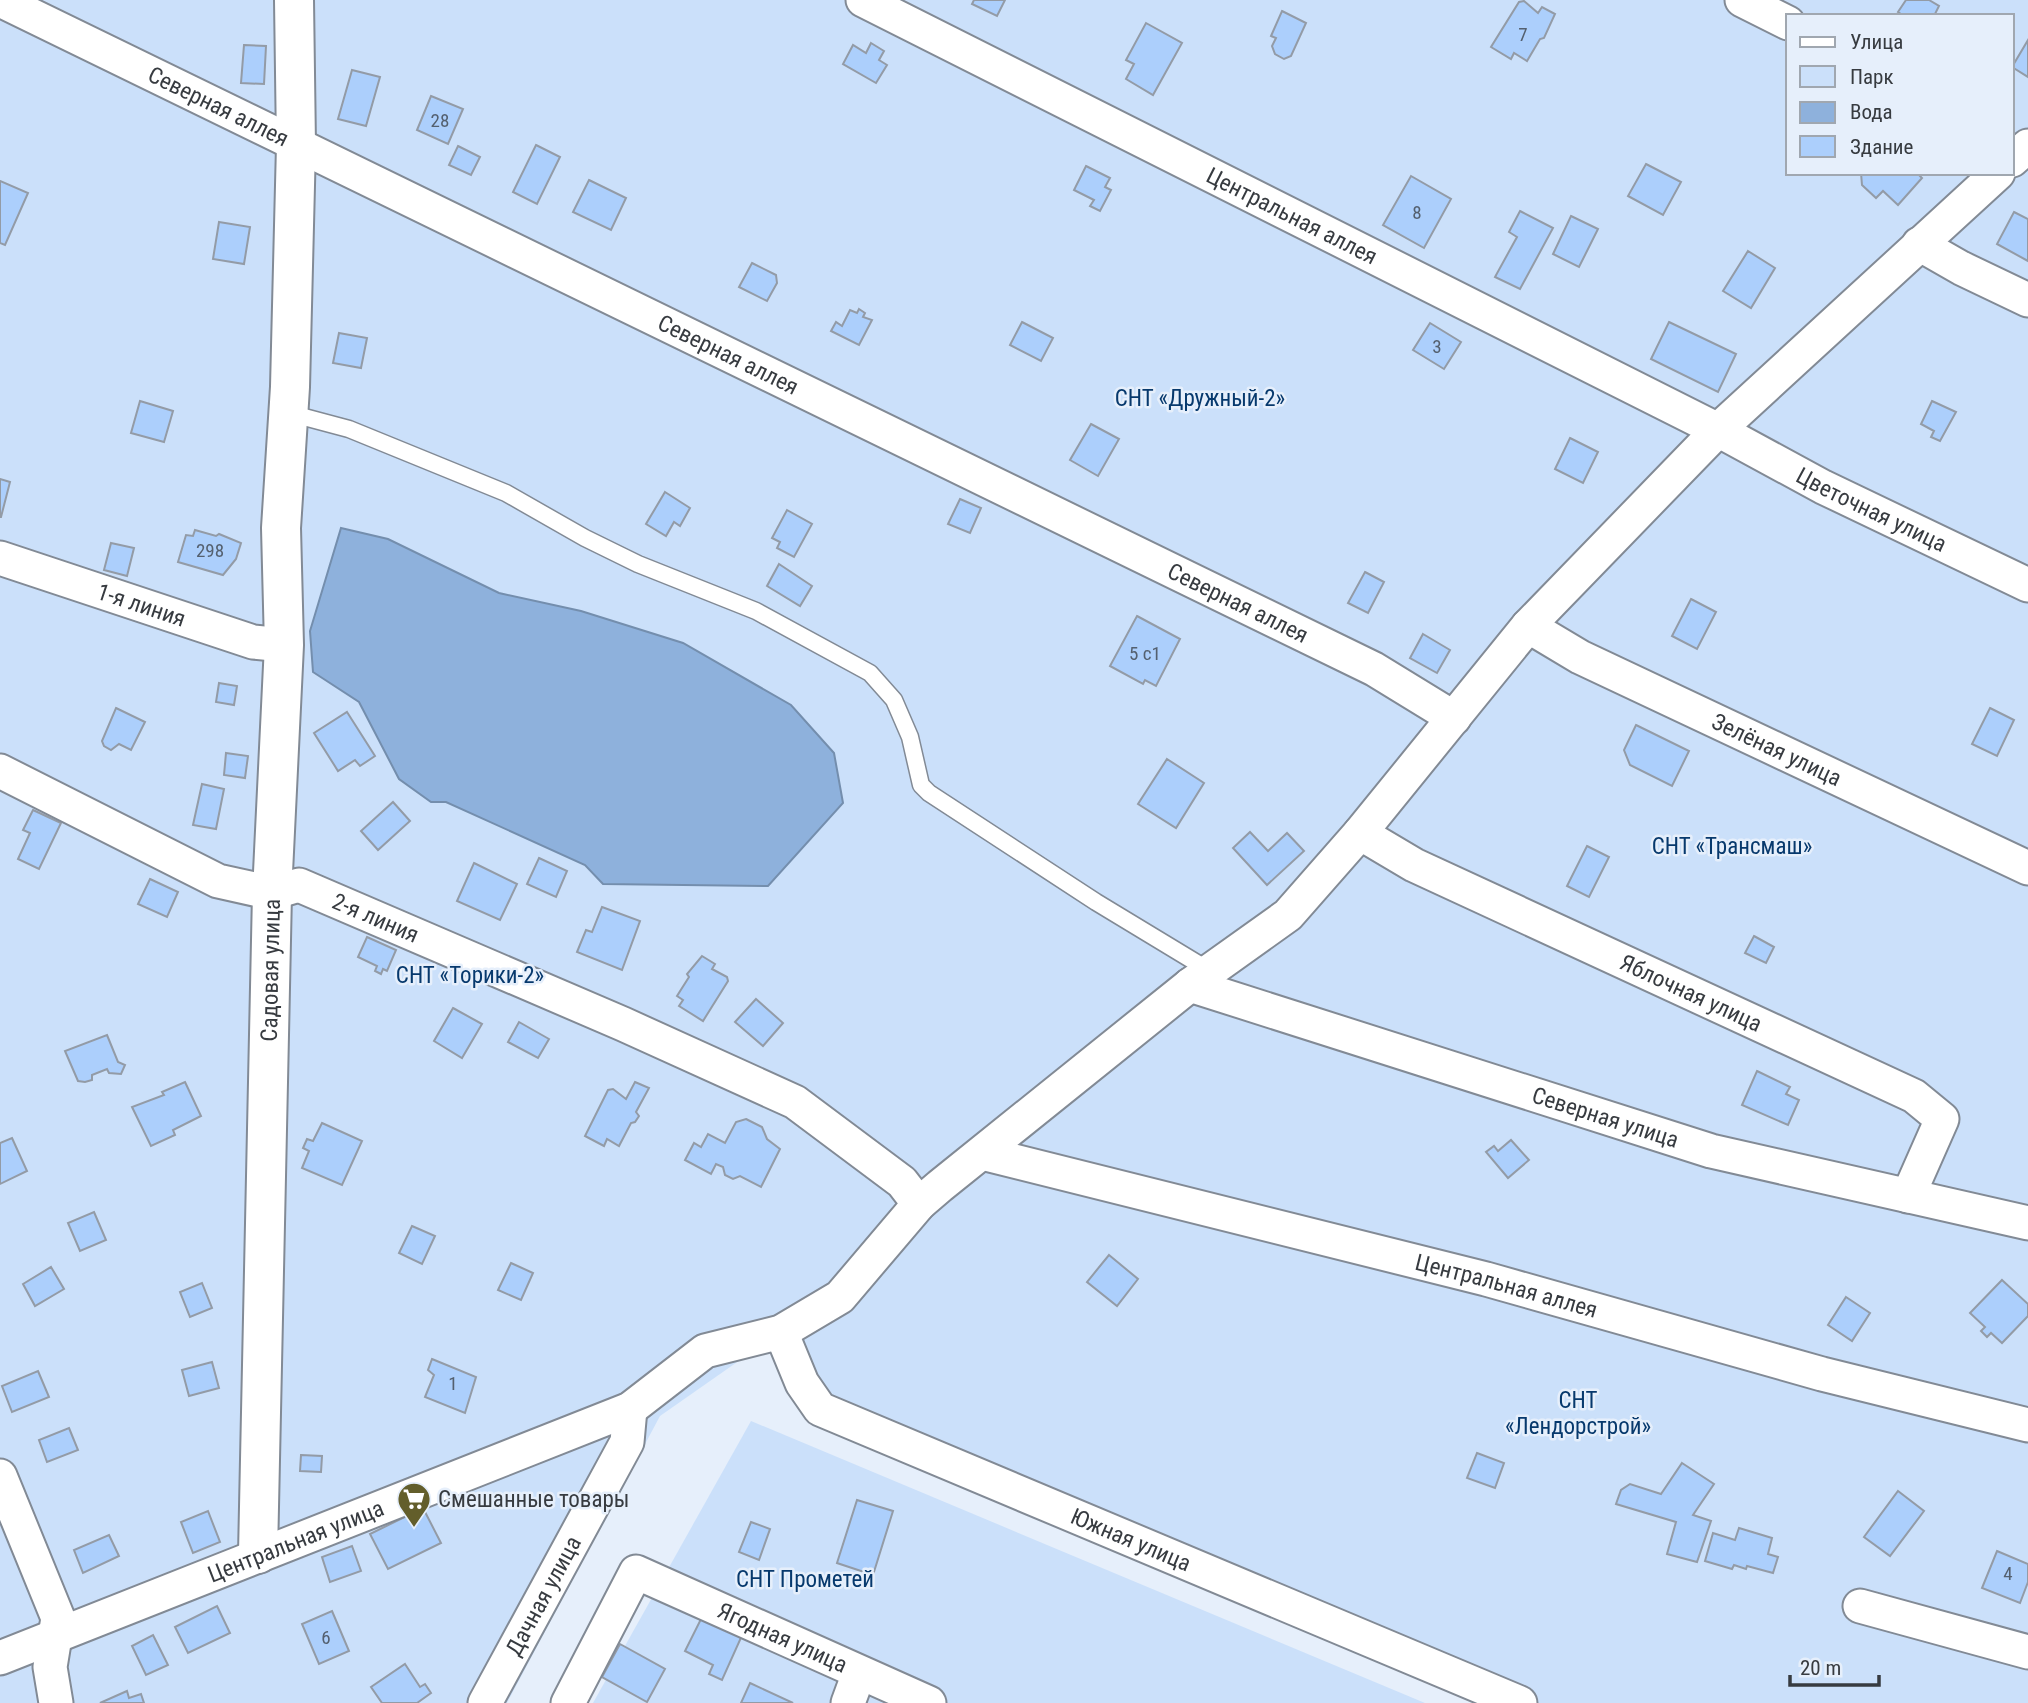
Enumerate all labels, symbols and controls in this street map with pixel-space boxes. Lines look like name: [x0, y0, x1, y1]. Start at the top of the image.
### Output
legend: [1786, 14, 2014, 175]
house number: 7: [1518, 23, 1528, 46]
text: Улица: [1850, 30, 1903, 54]
street label: Северная аллея: [144, 61, 293, 152]
text: Парк: [1850, 65, 1894, 89]
text: Вода: [1850, 100, 1893, 124]
house number: 28: [431, 109, 449, 132]
text: Здание: [1850, 135, 1914, 159]
street label: Центральная аллея: [1202, 161, 1382, 270]
house number: 8: [1412, 201, 1422, 224]
street label: Северная аллея: [654, 309, 803, 400]
house number: 3: [1432, 335, 1442, 358]
park label: СНТ «Дружный-2»: [1115, 385, 1285, 412]
street label: Цветочная улица: [1792, 462, 1951, 558]
house number: 298: [196, 539, 224, 562]
street label: Северная аллея: [1163, 557, 1313, 648]
street label: 1-я линия: [94, 578, 189, 632]
house number: 5 с1: [1129, 642, 1161, 665]
street label: Зелёная улица: [1708, 708, 1846, 792]
park label: СНТ «Трансмаш»: [1652, 833, 1812, 860]
street label: 2-я линия: [328, 887, 423, 948]
street label: Садовая улица: [255, 899, 285, 1042]
street label: Яблочная улица: [1616, 949, 1766, 1037]
park label: СНТ «Торики-2»: [396, 962, 544, 989]
street label: Северная улица: [1529, 1081, 1682, 1153]
street label: Центральная аллея: [1413, 1248, 1601, 1323]
house number: 1: [448, 1372, 458, 1395]
park label: СНТ «Лендорстрой»: [1505, 1387, 1651, 1440]
supermarket icon: Смешанные товары: [395, 1480, 433, 1529]
place label: Смешанные товары: [438, 1486, 629, 1513]
street label: Центральная улица: [204, 1494, 388, 1588]
street label: Южная улица: [1067, 1502, 1195, 1577]
street label: Дачная улица: [500, 1531, 587, 1660]
house number: 4: [2003, 1562, 2013, 1585]
park label: СНТ Прометей: [736, 1566, 874, 1593]
street label: Ягодная улица: [713, 1597, 851, 1678]
house number: 6: [321, 1626, 331, 1649]
scale bar: [1790, 1644, 1879, 1688]
text: 20 m: [1800, 1656, 1841, 1680]

